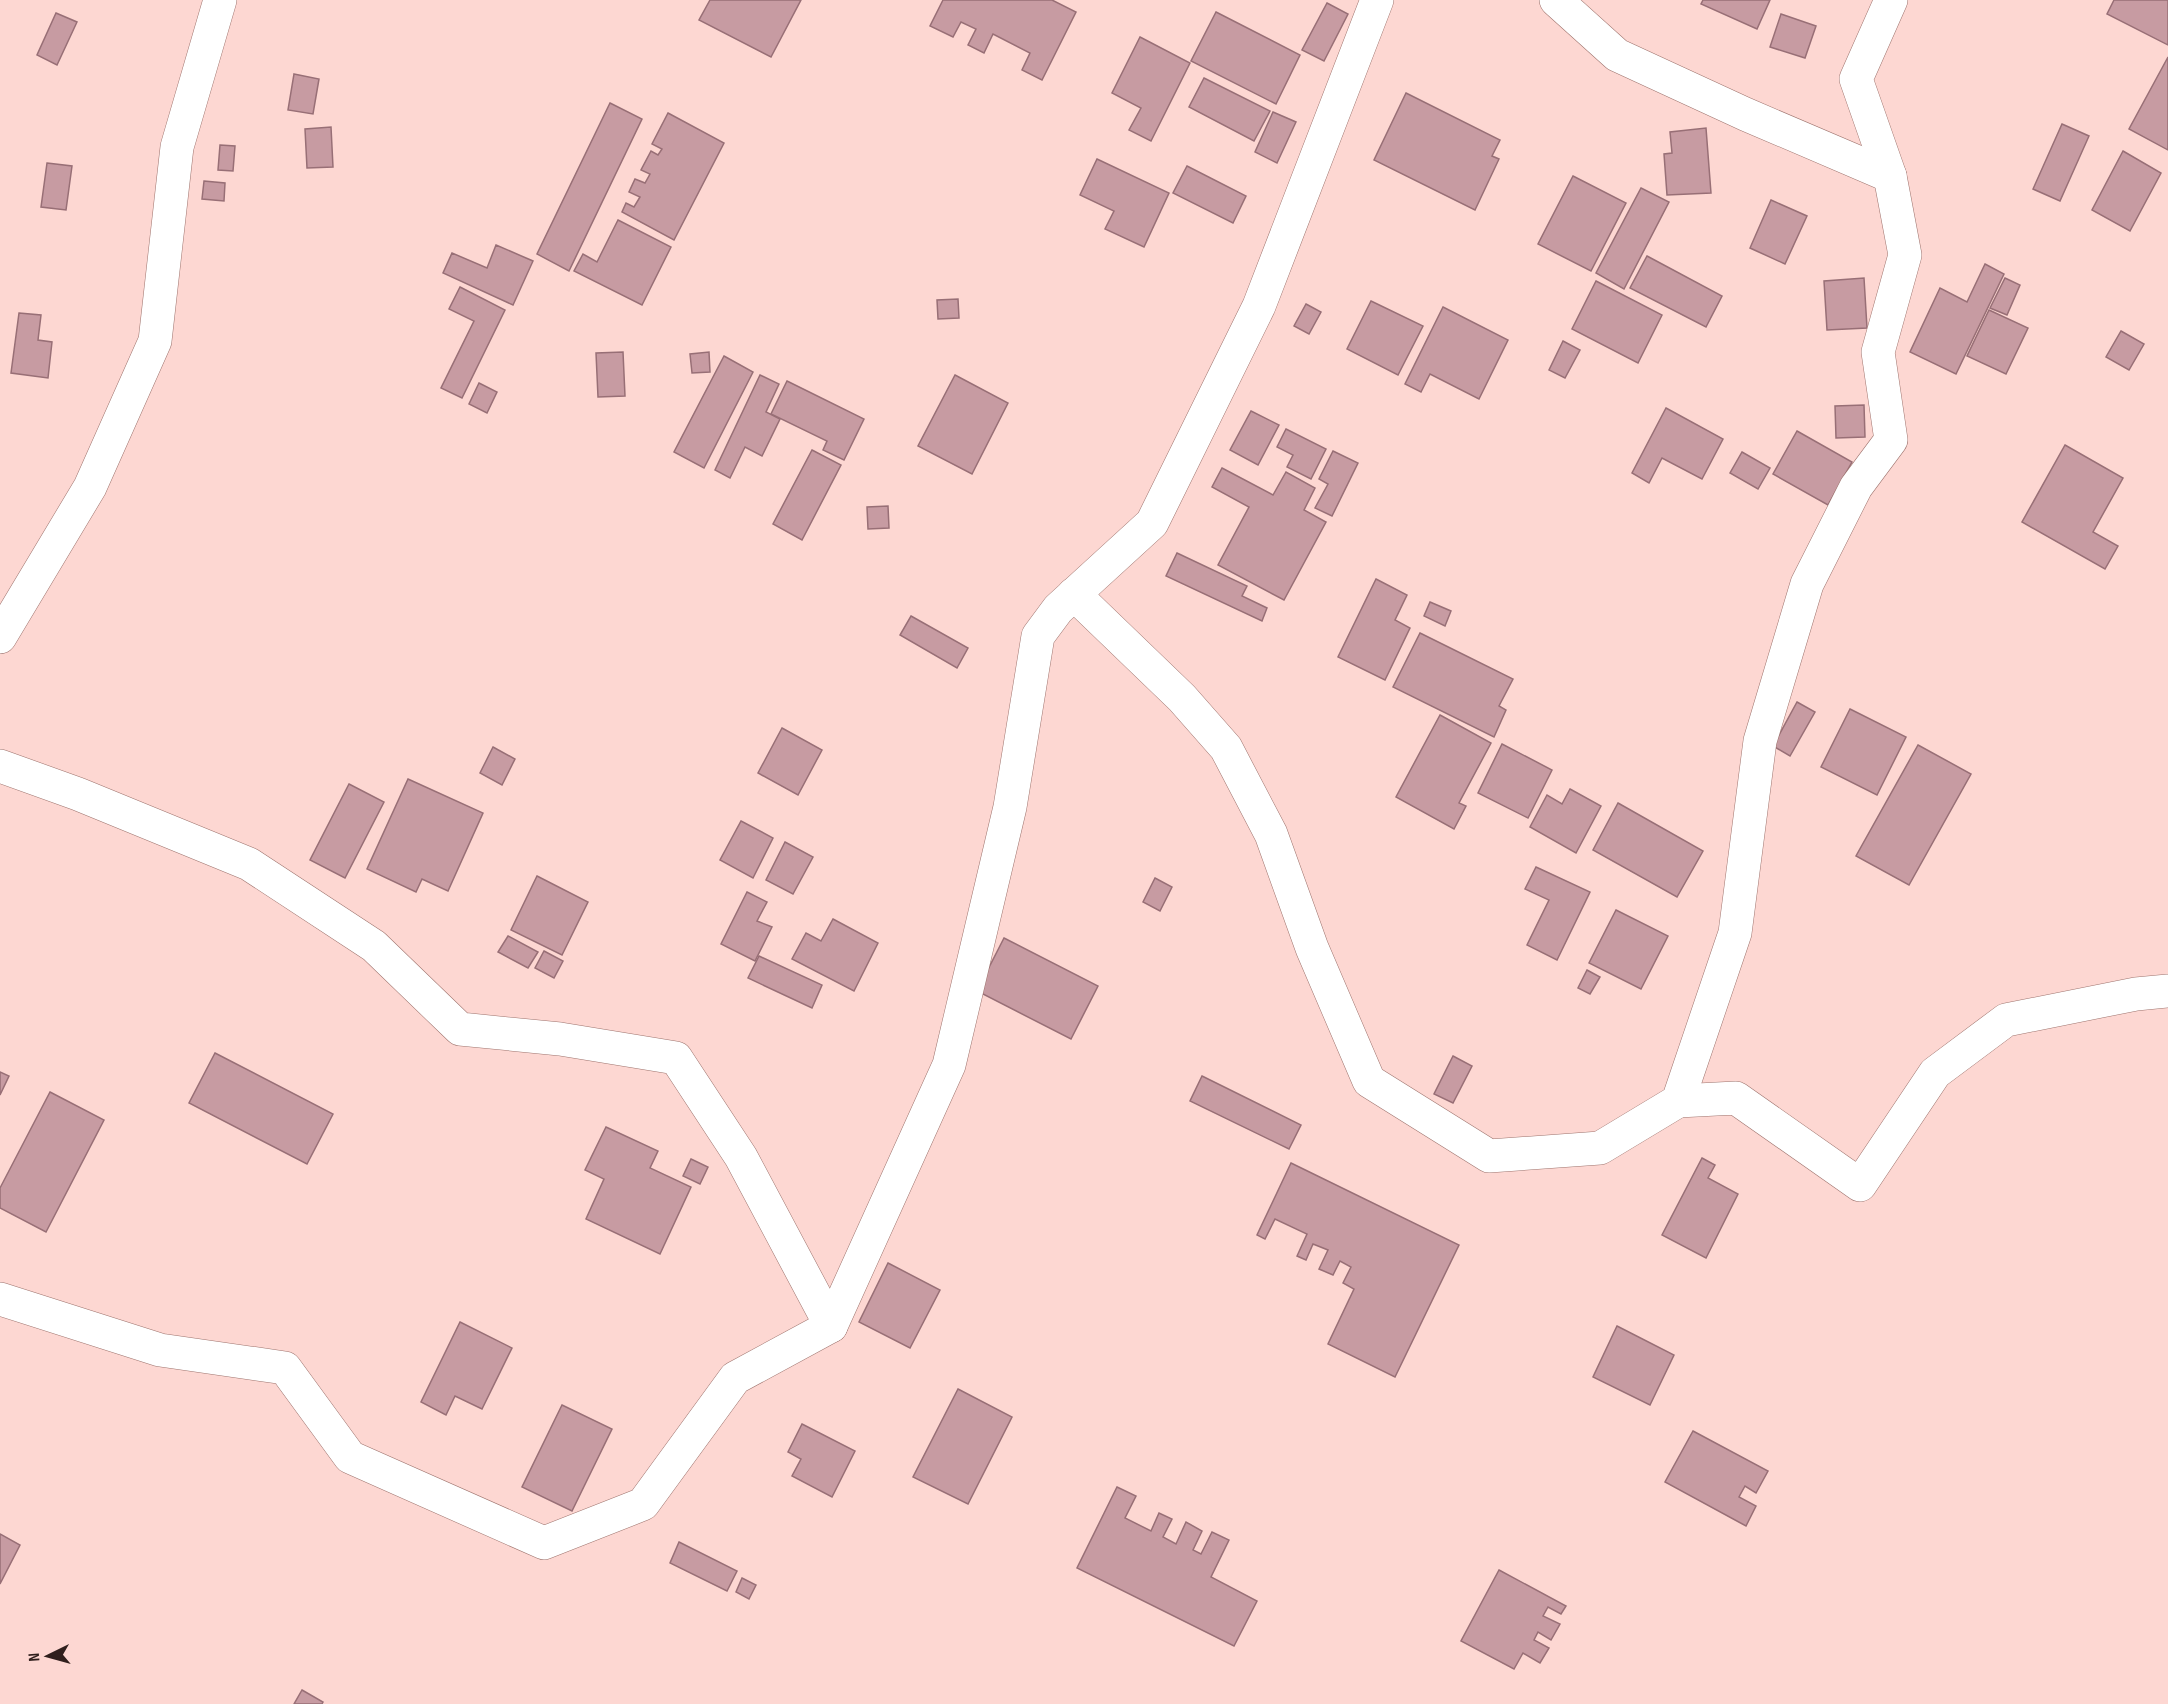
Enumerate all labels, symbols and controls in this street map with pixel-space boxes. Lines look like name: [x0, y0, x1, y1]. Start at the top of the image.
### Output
north arrow: [18, 1626, 78, 1686]
text: N: [25, 1652, 44, 1662]

